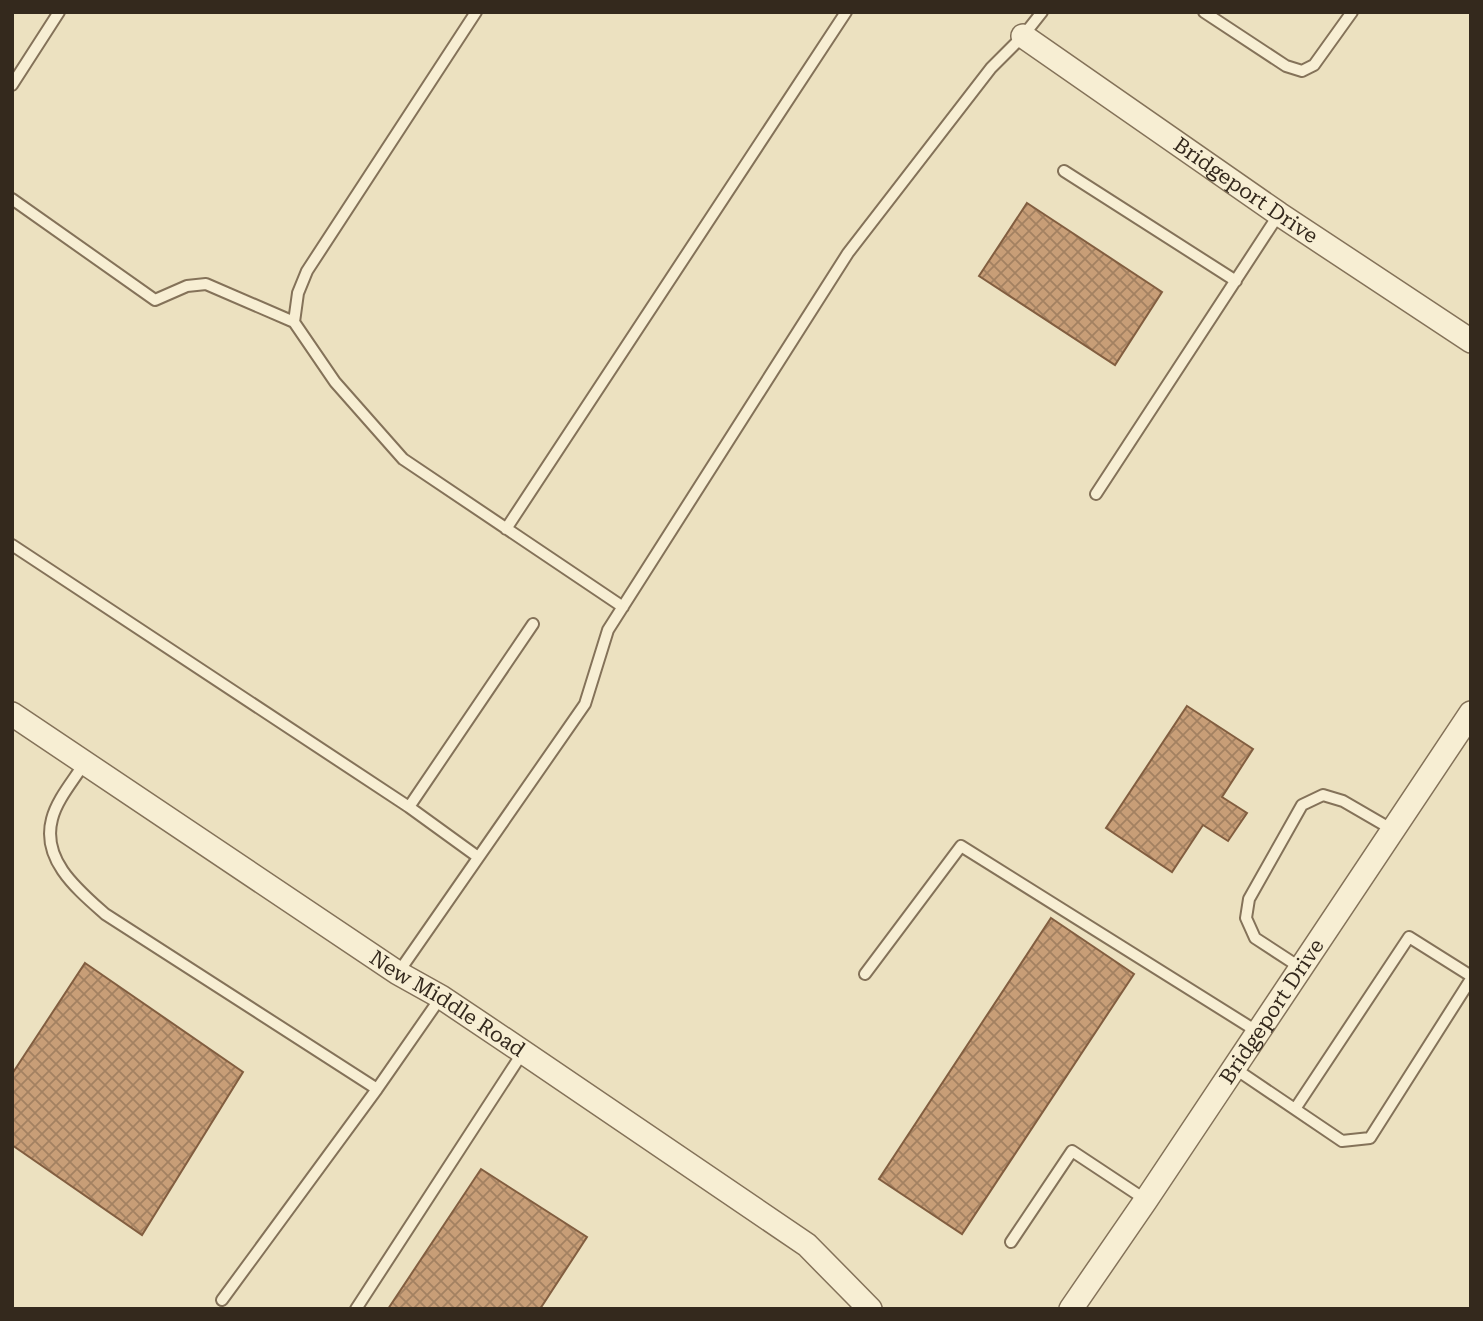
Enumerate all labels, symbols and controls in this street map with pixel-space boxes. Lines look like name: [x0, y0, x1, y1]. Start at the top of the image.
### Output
street label: Bridgeport Drive: [1169, 132, 1322, 248]
street label: Bridgeport Drive: [1215, 934, 1329, 1089]
street label: New Middle Road: [365, 945, 530, 1062]

